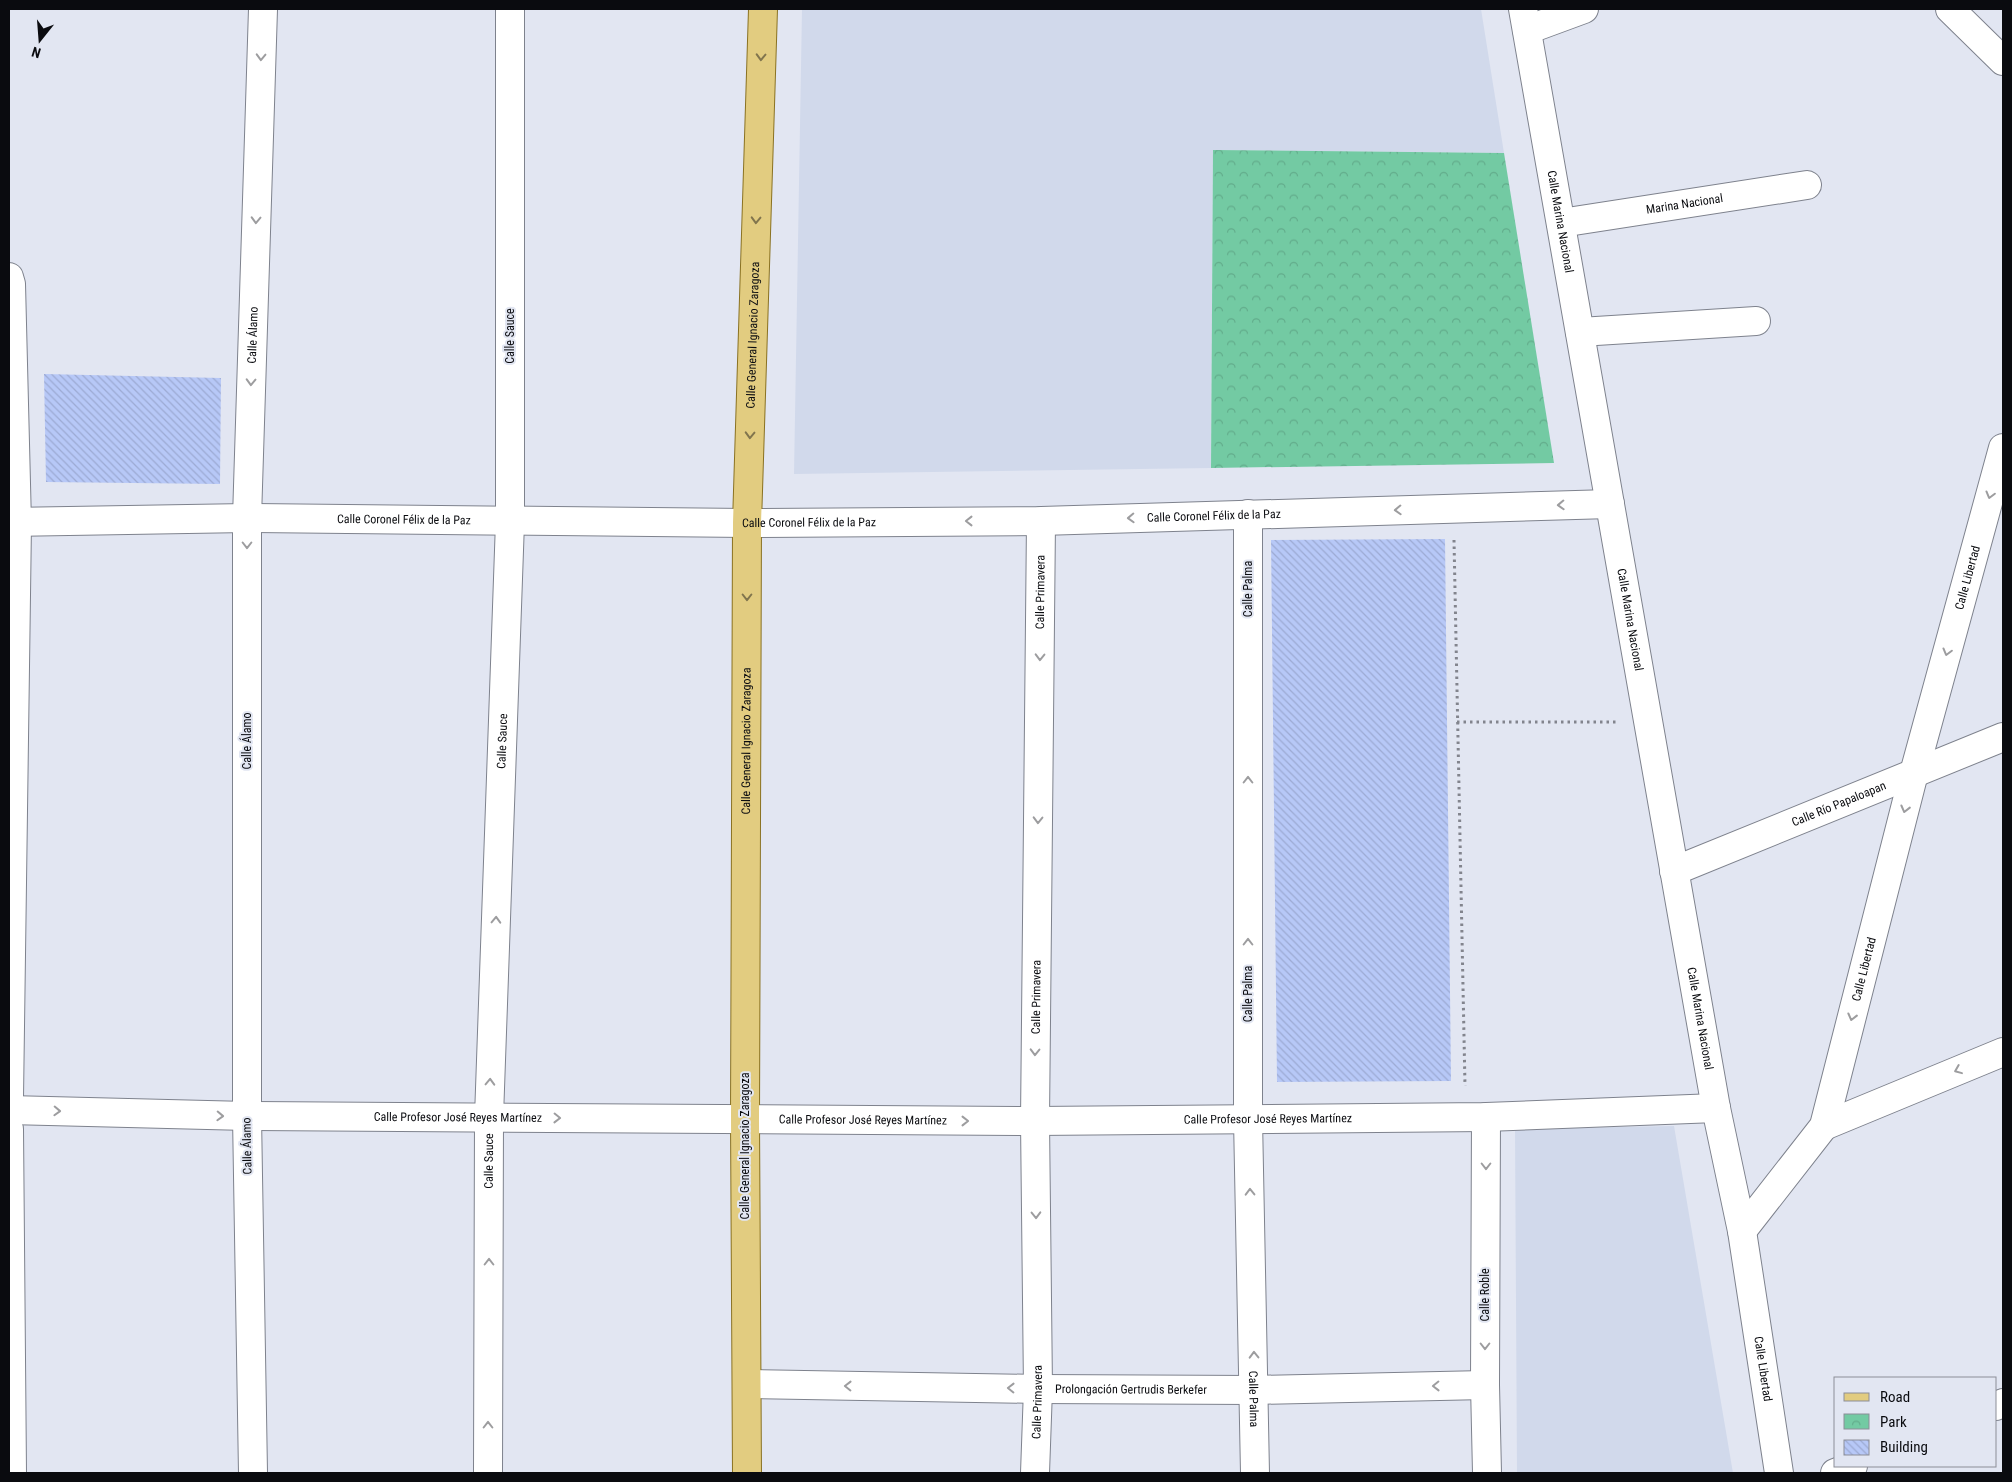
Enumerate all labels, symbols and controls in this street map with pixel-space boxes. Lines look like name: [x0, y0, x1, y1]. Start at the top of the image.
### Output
north arrow: [15, 15, 65, 65]
text: N: [30, 44, 43, 61]
one-way arrow: [256, 54, 266, 62]
one-way arrow: [756, 54, 767, 62]
street label: Calle Marina Nacional: [1544, 169, 1576, 274]
street label: Marina Nacional: [1645, 191, 1724, 217]
one-way arrow: [251, 216, 262, 224]
one-way arrow: [751, 216, 762, 224]
street label: Calle General Ignacio Zaragoza: [744, 261, 762, 409]
street label: Calle Álamo: [245, 306, 261, 364]
street label: Calle Sauce: [503, 308, 517, 364]
one-way arrow: [246, 379, 257, 387]
one-way arrow: [745, 432, 755, 439]
one-way arrow: [1986, 491, 1996, 499]
one-way arrow: [1557, 500, 1564, 510]
one-way arrow: [1394, 504, 1402, 515]
street label: Calle Coronel Félix de la Paz: [1147, 507, 1281, 525]
street label: Calle Coronel Félix de la Paz: [337, 512, 471, 527]
one-way arrow: [1127, 512, 1135, 523]
street label: Calle Coronel Félix de la Paz: [742, 515, 876, 530]
one-way arrow: [964, 516, 972, 526]
one-way arrow: [242, 542, 252, 549]
street label: Calle Libertad: [1952, 544, 1983, 611]
street label: Calle Primavera: [1033, 555, 1048, 629]
street label: Calle Palma: [1241, 561, 1255, 617]
street label: Calle Marina Nacional: [1614, 567, 1646, 672]
one-way arrow: [742, 594, 752, 602]
one-way arrow: [1943, 647, 1953, 655]
one-way arrow: [1035, 654, 1045, 661]
street label: Calle General Ignacio Zaragoza: [739, 667, 754, 815]
street label: Calle Álamo: [239, 713, 254, 769]
street label: Calle Sauce: [494, 713, 510, 769]
one-way arrow: [1243, 775, 1253, 783]
street label: Calle Río Papaloapan: [1790, 778, 1888, 829]
one-way arrow: [1900, 804, 1911, 813]
one-way arrow: [1033, 816, 1043, 824]
one-way arrow: [491, 915, 501, 923]
street label: Calle Libertad: [1849, 936, 1879, 1003]
one-way arrow: [1243, 938, 1253, 946]
street label: Calle Primavera: [1029, 960, 1044, 1034]
street label: Calle Palma: [1241, 966, 1255, 1022]
street label: Calle Marina Nacional: [1684, 966, 1716, 1071]
one-way arrow: [1847, 1013, 1858, 1022]
one-way arrow: [1030, 1048, 1040, 1056]
one-way arrow: [1954, 1064, 1963, 1075]
street label: Calle General Ignacio Zaragoza: [738, 1072, 752, 1219]
one-way arrow: [485, 1078, 496, 1086]
one-way arrow: [54, 1106, 62, 1116]
one-way arrow: [216, 1110, 224, 1121]
street label: Calle Profesor José Reyes Martínez: [374, 1110, 542, 1125]
street label: Calle Profesor José Reyes Martínez: [1184, 1111, 1352, 1127]
street label: Calle Profesor José Reyes Martínez: [779, 1112, 947, 1127]
one-way arrow: [554, 1113, 562, 1123]
one-way arrow: [962, 1116, 969, 1126]
street label: Calle Álamo: [239, 1117, 254, 1175]
street label: Calle Sauce: [482, 1133, 496, 1189]
one-way arrow: [1481, 1162, 1491, 1170]
one-way arrow: [1244, 1188, 1255, 1196]
one-way arrow: [1030, 1211, 1041, 1219]
one-way arrow: [484, 1258, 494, 1266]
street label: Calle Roble: [1478, 1268, 1492, 1322]
street label: Calle Libertad: [1751, 1335, 1775, 1402]
one-way arrow: [1480, 1342, 1490, 1350]
one-way arrow: [1248, 1350, 1259, 1358]
street label: Calle Primavera: [1029, 1365, 1045, 1439]
street label: Calle Palma: [1246, 1371, 1261, 1428]
legend: [1834, 1377, 1997, 1467]
one-way arrow: [844, 1381, 852, 1391]
one-way arrow: [1432, 1381, 1440, 1391]
street label: Prolongación Gertrudis Berkefer: [1055, 1382, 1207, 1397]
one-way arrow: [1007, 1383, 1015, 1394]
text: Road: [1880, 1388, 1910, 1406]
text: Park: [1880, 1413, 1907, 1431]
one-way arrow: [483, 1420, 494, 1428]
text: Building: [1880, 1438, 1928, 1456]

